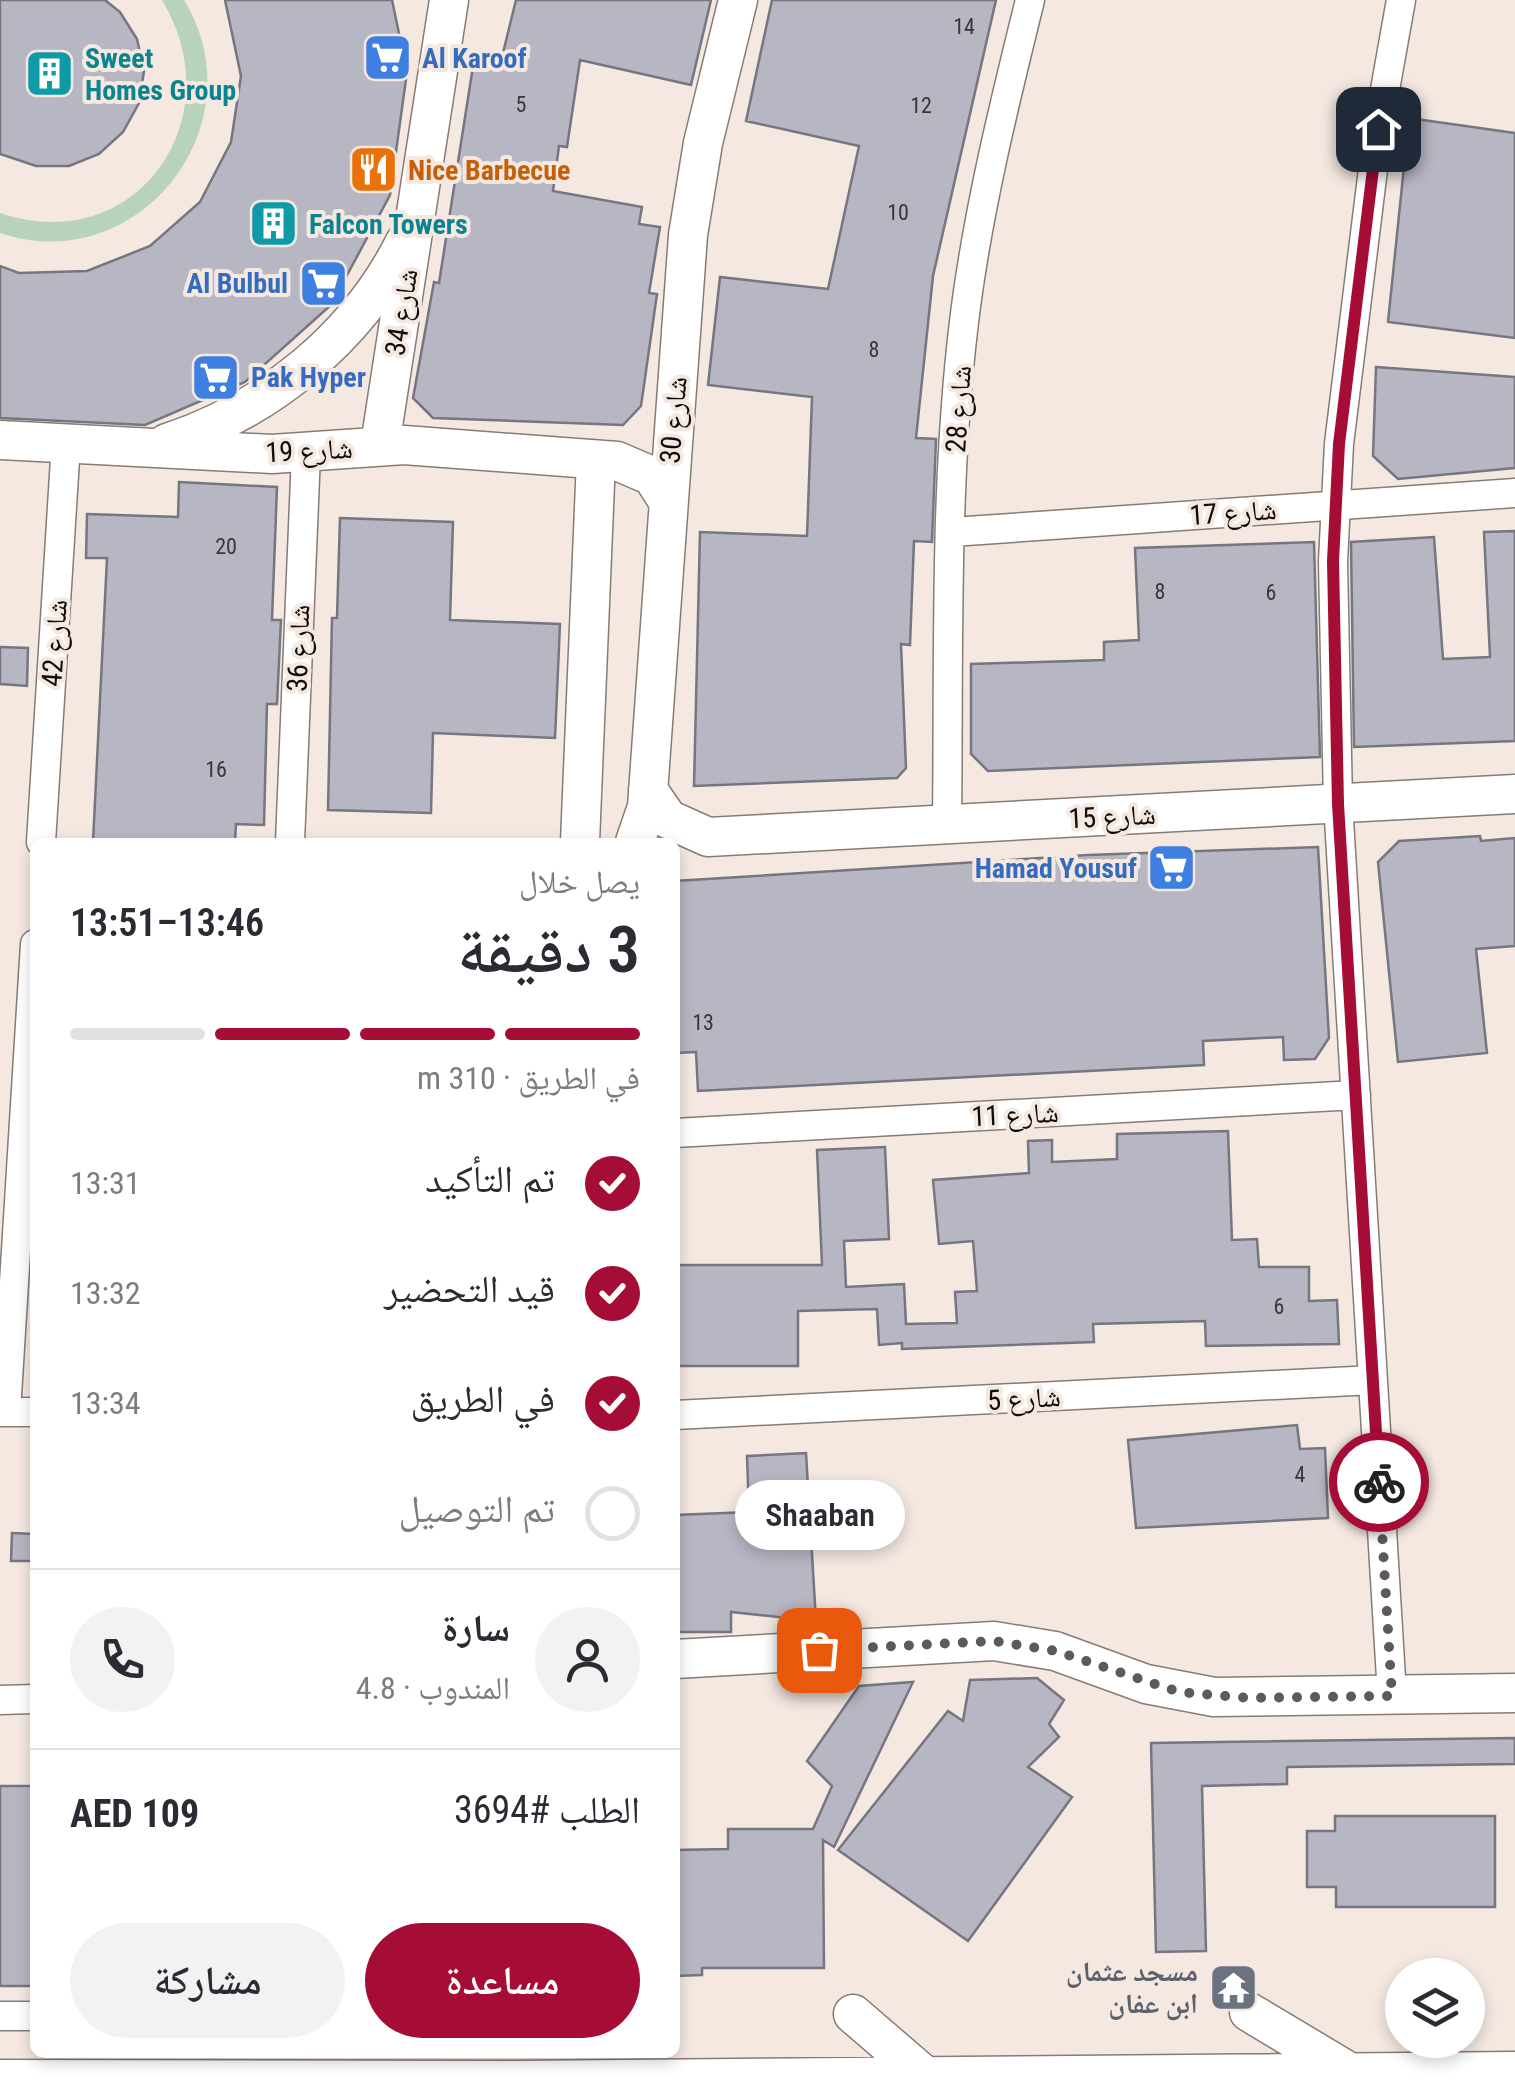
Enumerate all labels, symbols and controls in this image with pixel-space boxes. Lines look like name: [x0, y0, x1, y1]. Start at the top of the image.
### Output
house number: 14: [953, 14, 975, 39]
supermarket icon: Al Karoof: [361, 32, 413, 84]
place label: Sweet Homes Group: [85, 42, 236, 107]
place label: Al Karoof: [422, 42, 527, 75]
building icon: Sweet Homes Group: [24, 48, 76, 100]
pin: [1336, 87, 1421, 172]
house number: 5: [516, 92, 526, 117]
house number: 12: [910, 93, 932, 118]
icon: home: [1351, 102, 1406, 157]
restaurant icon: Nice Barbecue: [347, 144, 399, 196]
place label: Nice Barbecue: [408, 154, 570, 187]
building icon: Falcon Towers: [248, 198, 300, 250]
house number: 10: [887, 200, 909, 225]
place label: Falcon Towers: [309, 208, 468, 241]
supermarket icon: Al Bulbul: [297, 257, 349, 309]
street label: شارع 34: [378, 266, 426, 358]
place label: Al Bulbul: [187, 267, 288, 300]
house number: 8: [869, 337, 879, 362]
supermarket icon: Pak Hyper: [190, 351, 242, 403]
place label: Pak Hyper: [251, 361, 366, 394]
street label: شارع 28: [939, 364, 979, 454]
street label: شارع 30: [653, 375, 695, 465]
street label: شارع 19: [265, 432, 354, 470]
street label: شارع 17: [1188, 493, 1278, 533]
house number: 20: [215, 534, 237, 559]
house number: 8: [1155, 579, 1165, 604]
house number: 6: [1266, 580, 1276, 605]
street label: شارع 42: [35, 598, 75, 688]
street label: شارع 36: [280, 604, 318, 692]
house number: 16: [205, 757, 227, 782]
street label: شارع 15: [1068, 798, 1157, 836]
supermarket icon: Hamad Yousuf: [1146, 842, 1198, 894]
place label: Hamad Yousuf: [975, 852, 1137, 885]
text: يصل خلال: [519, 863, 640, 901]
text: 13:46–13:51: [70, 901, 264, 945]
text: 3 دقيقة: [457, 912, 640, 988]
house number: 13: [692, 1010, 714, 1035]
text: في الطريق · 310 m: [417, 1059, 640, 1097]
street label: شارع 11: [971, 1096, 1060, 1134]
icon: check: [585, 1156, 640, 1211]
text: تم التأكيد: [425, 1157, 555, 1201]
text: 13:31: [70, 1164, 141, 1202]
icon: check: [585, 1266, 640, 1321]
text: قيد التحضير: [384, 1267, 555, 1311]
text: 13:32: [70, 1274, 141, 1312]
house number: 6: [1274, 1294, 1284, 1319]
icon: check: [585, 1376, 640, 1431]
text: في الطريق: [410, 1377, 555, 1421]
street label: شارع 5: [986, 1380, 1062, 1418]
text: 13:34: [70, 1384, 141, 1422]
courier: [1329, 1432, 1429, 1532]
icon: bike: [1352, 1455, 1407, 1510]
house number: 4: [1295, 1462, 1306, 1487]
callout: Shaaban: [734, 1480, 904, 1550]
text: تم التوصيل: [399, 1487, 555, 1531]
text: Shaaban: [765, 1496, 875, 1534]
text: سارة: [442, 1606, 510, 1650]
button: phone: [70, 1607, 175, 1712]
button: person: [535, 1607, 640, 1712]
pin: [777, 1608, 862, 1693]
icon: bag: [792, 1623, 847, 1678]
text: المندوب · 4.8: [356, 1669, 510, 1707]
text: الطلب #3694: [454, 1788, 640, 1832]
text: AED 109: [70, 1792, 199, 1836]
button: مشاركة: [70, 1923, 345, 2038]
button: مساعدة: [365, 1923, 640, 2038]
place label: مسجد عثمان ابن عفان: [1066, 1955, 1198, 2021]
map controls: [1385, 1958, 1485, 2058]
button: layers: [1385, 1958, 1485, 2058]
temple icon: مسجد عثمان ابن عفان: [1207, 1961, 1259, 2013]

